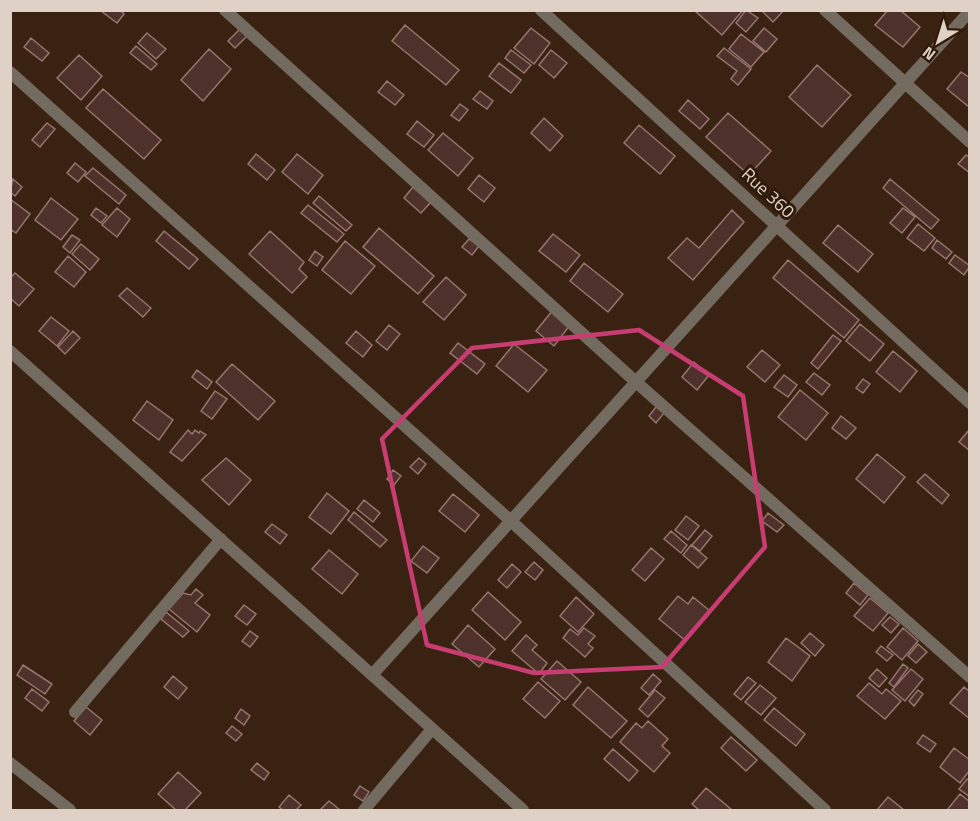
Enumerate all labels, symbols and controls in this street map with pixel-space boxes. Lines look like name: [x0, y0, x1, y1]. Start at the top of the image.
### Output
north arrow: [908, 12, 968, 72]
text: N: [917, 41, 941, 67]
street label: Rue 360: [736, 161, 801, 224]

